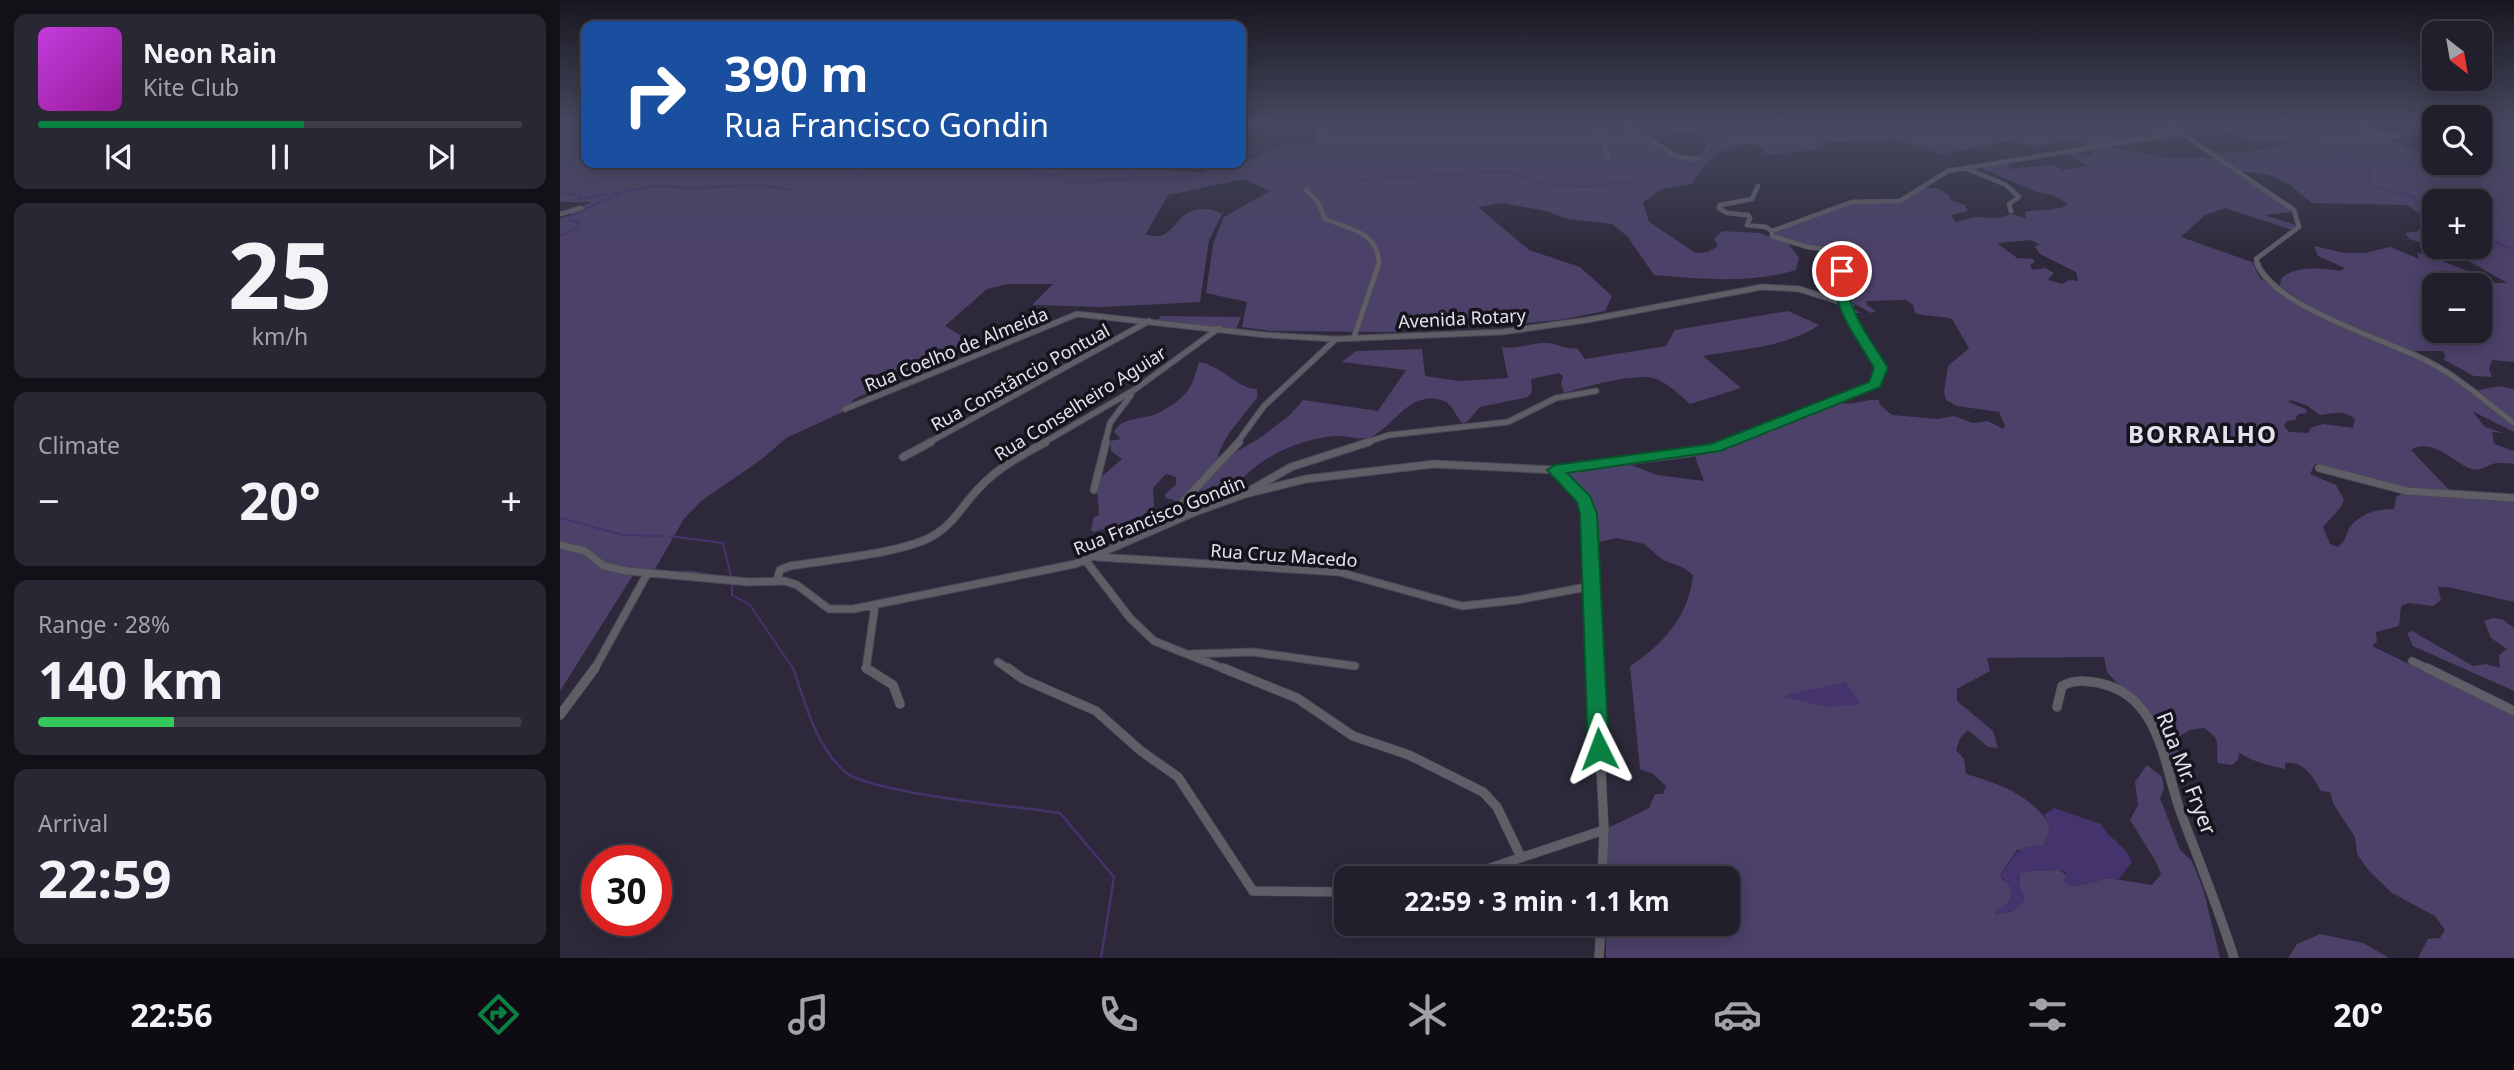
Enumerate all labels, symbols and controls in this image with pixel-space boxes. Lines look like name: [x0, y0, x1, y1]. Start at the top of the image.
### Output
north arrow: [2422, 21, 2492, 91]
map controls: [2422, 21, 2492, 343]
text: Neon Rain: [143, 35, 277, 71]
text: 390 m: [724, 40, 869, 106]
icon: right: [609, 49, 700, 140]
text: Kite Club: [143, 71, 239, 103]
text: Rua Francisco Gondin: [724, 103, 1049, 146]
button: search: [2422, 105, 2492, 175]
icon: previous: [100, 138, 138, 176]
icon: pause: [261, 138, 299, 176]
icon: next: [422, 138, 460, 176]
button: +: [2422, 189, 2492, 259]
text: 25: [228, 212, 332, 336]
pin: [1812, 241, 1872, 301]
icon: arrive: [1823, 252, 1861, 290]
button: −: [2422, 273, 2492, 343]
street label: Rua Coelho de Almeida: [861, 301, 1051, 397]
street label: Avenida Rotary: [1398, 303, 1527, 333]
street label: Rua Constâncio Pontual: [926, 318, 1114, 436]
text: km/h: [252, 320, 308, 352]
street label: Rua Conselheiro Aguiar: [990, 340, 1171, 466]
district label: BORRALHO: [2128, 417, 2278, 450]
text: Climate: [38, 429, 120, 461]
text: 20°: [239, 464, 321, 535]
street label: Rua Francisco Gondin: [1070, 470, 1248, 560]
text: −: [38, 474, 60, 526]
text: +: [500, 474, 522, 526]
street label: Rua Cruz Macedo: [1210, 538, 1358, 572]
text: Range · 28%: [38, 608, 170, 640]
text: 140 km: [38, 643, 224, 714]
street label: Rua Mr. Fryer: [2151, 708, 2223, 839]
position arrow: [1562, 712, 1636, 786]
text: Arrival: [38, 807, 108, 839]
text: 22:59: [38, 842, 172, 913]
speed limit sign: 30: [581, 845, 672, 936]
text: 22:59 · 3 min · 1.1 km: [1404, 883, 1670, 919]
icon: directions: [474, 990, 523, 1039]
icon: music: [784, 990, 833, 1039]
icon: phone: [1094, 990, 1143, 1039]
icon: climate: [1403, 990, 1452, 1039]
icon: car: [1713, 990, 1762, 1039]
icon: filters: [2023, 990, 2072, 1039]
text: 22:56: [130, 993, 213, 1036]
text: 20°: [2333, 993, 2383, 1036]

